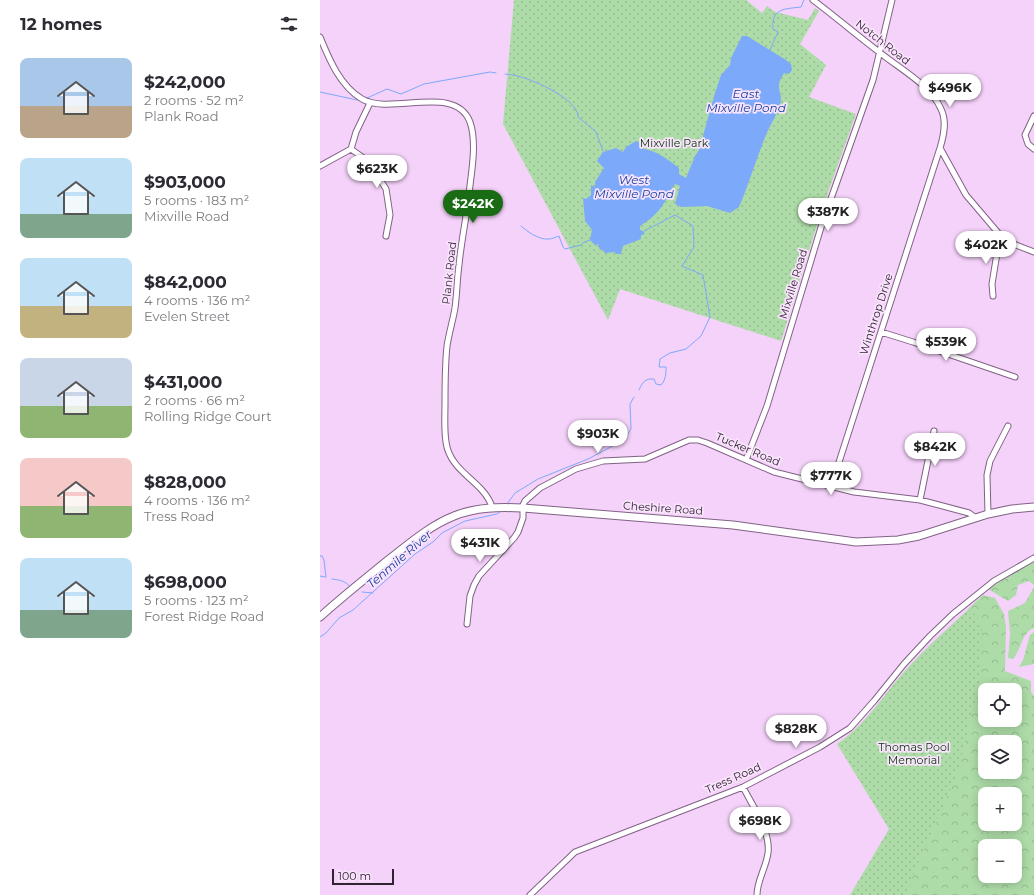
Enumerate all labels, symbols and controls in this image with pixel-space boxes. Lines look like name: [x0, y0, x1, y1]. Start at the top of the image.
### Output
icon: filters: [278, 13, 300, 35]
text: 12 homes: [20, 14, 102, 34]
street label: Notch Road: [853, 16, 913, 68]
text: $242,000: [144, 72, 225, 92]
icon: home: [52, 74, 100, 122]
pin: $496K: [922, 74, 978, 108]
text: $496K: [928, 79, 972, 95]
water label: East Mixville Pond: [706, 86, 787, 115]
text: 2 rooms · 52 m²: [144, 92, 244, 108]
text: Plank Road: [144, 108, 218, 124]
park label: Mixville Park: [640, 136, 709, 150]
pin: $623K: [349, 155, 405, 189]
text: $623K: [356, 160, 398, 176]
text: $903,000: [144, 172, 226, 192]
water label: West Mixville Pond: [594, 172, 675, 201]
icon: home: [52, 174, 100, 222]
pin: $242K: [445, 190, 501, 224]
text: 5 rooms · 183 m²: [144, 192, 249, 208]
text: $242K: [452, 195, 494, 211]
pin: $387K: [800, 198, 856, 232]
text: $387K: [807, 203, 849, 219]
text: Mixville Road: [144, 208, 229, 224]
pin: $402K: [958, 231, 1014, 265]
text: $402K: [964, 236, 1008, 252]
street label: Plank Road: [439, 241, 459, 305]
street label: Mixville Road: [776, 247, 810, 321]
street label: Winthrop Drive: [856, 271, 896, 356]
text: $842,000: [144, 272, 227, 292]
icon: home: [52, 274, 100, 322]
text: 4 rooms · 136 m²: [144, 292, 250, 308]
text: Evelen Street: [144, 308, 230, 324]
pin: $539K: [918, 328, 974, 362]
text: $539K: [925, 333, 967, 349]
text: $431,000: [144, 372, 222, 392]
icon: home: [52, 374, 100, 422]
text: 2 rooms · 66 m²: [144, 392, 245, 408]
text: Rolling Ridge Court: [144, 408, 272, 424]
pin: $903K: [570, 420, 626, 454]
text: $903K: [577, 425, 619, 441]
street label: Tucker Road: [714, 429, 782, 469]
pin: $842K: [907, 433, 963, 467]
text: $842K: [913, 438, 957, 454]
pin: $777K: [803, 462, 859, 496]
text: $777K: [810, 467, 852, 483]
text: $828,000: [144, 472, 226, 492]
icon: home: [52, 474, 100, 522]
text: 4 rooms · 136 m²: [144, 492, 250, 508]
street label: Cheshire Road: [623, 498, 703, 518]
text: Tress Road: [144, 508, 214, 524]
water label: Tenmile River: [363, 527, 435, 591]
pin: $431K: [452, 529, 508, 563]
text: $431K: [460, 534, 500, 550]
text: $698,000: [144, 572, 227, 592]
icon: home: [52, 574, 100, 622]
text: 5 rooms · 123 m²: [144, 592, 249, 608]
text: Forest Ridge Road: [144, 608, 264, 624]
map controls: [978, 683, 1022, 883]
button: locate: [978, 683, 1022, 727]
pin: $828K: [768, 715, 824, 749]
text: $828K: [775, 720, 817, 736]
button: layers: [978, 735, 1022, 779]
park label: Thomas Pool Memorial: [878, 740, 950, 767]
street label: Tress Road: [703, 760, 763, 796]
button: +: [978, 787, 1022, 831]
pin: $698K: [732, 807, 788, 841]
text: $698K: [738, 812, 782, 828]
button: −: [978, 839, 1022, 883]
scale bar: [332, 867, 394, 886]
text: 100 m: [338, 869, 371, 883]

